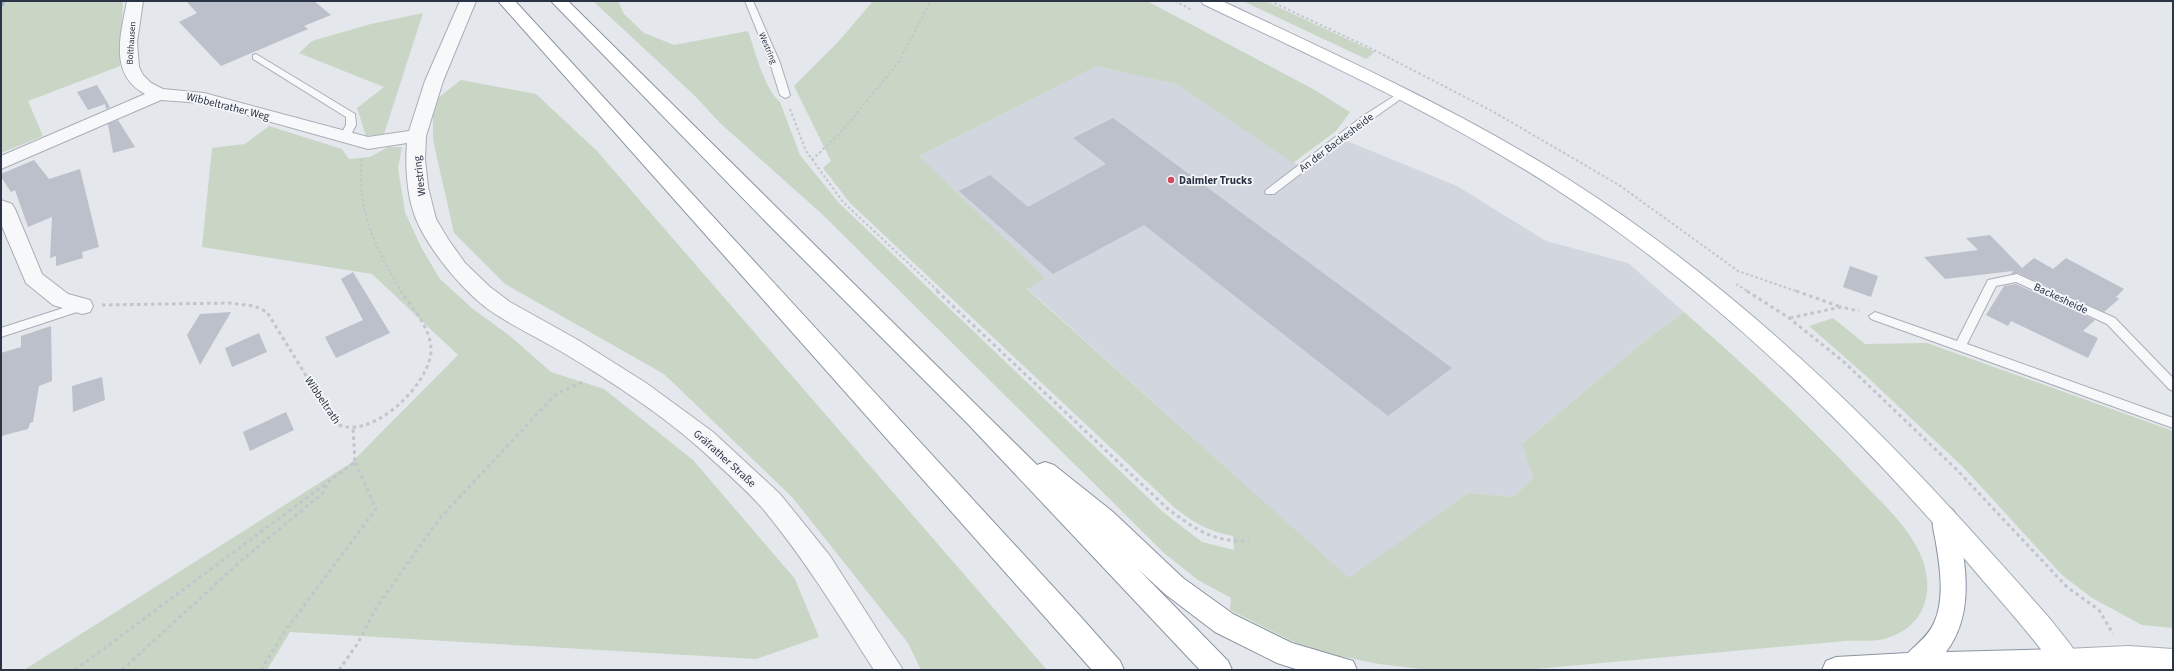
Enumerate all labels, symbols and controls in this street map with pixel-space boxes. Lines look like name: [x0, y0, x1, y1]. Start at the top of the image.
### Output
street label: Bolthausen: [124, 21, 139, 65]
street label: Westring: [755, 30, 780, 66]
street label: Wibbeltrather Weg: [185, 89, 271, 124]
street label: An der Backesheide: [1296, 109, 1377, 175]
street label: Westring: [410, 155, 429, 197]
place label: Daimler Trucks: [1179, 173, 1252, 188]
marker: Daimler Trucks: [1166, 175, 1176, 185]
street label: Backesheide: [2031, 279, 2091, 318]
street label: Wibbeltrath: [301, 374, 344, 427]
street label: Gräfrather Straße: [690, 426, 760, 491]

